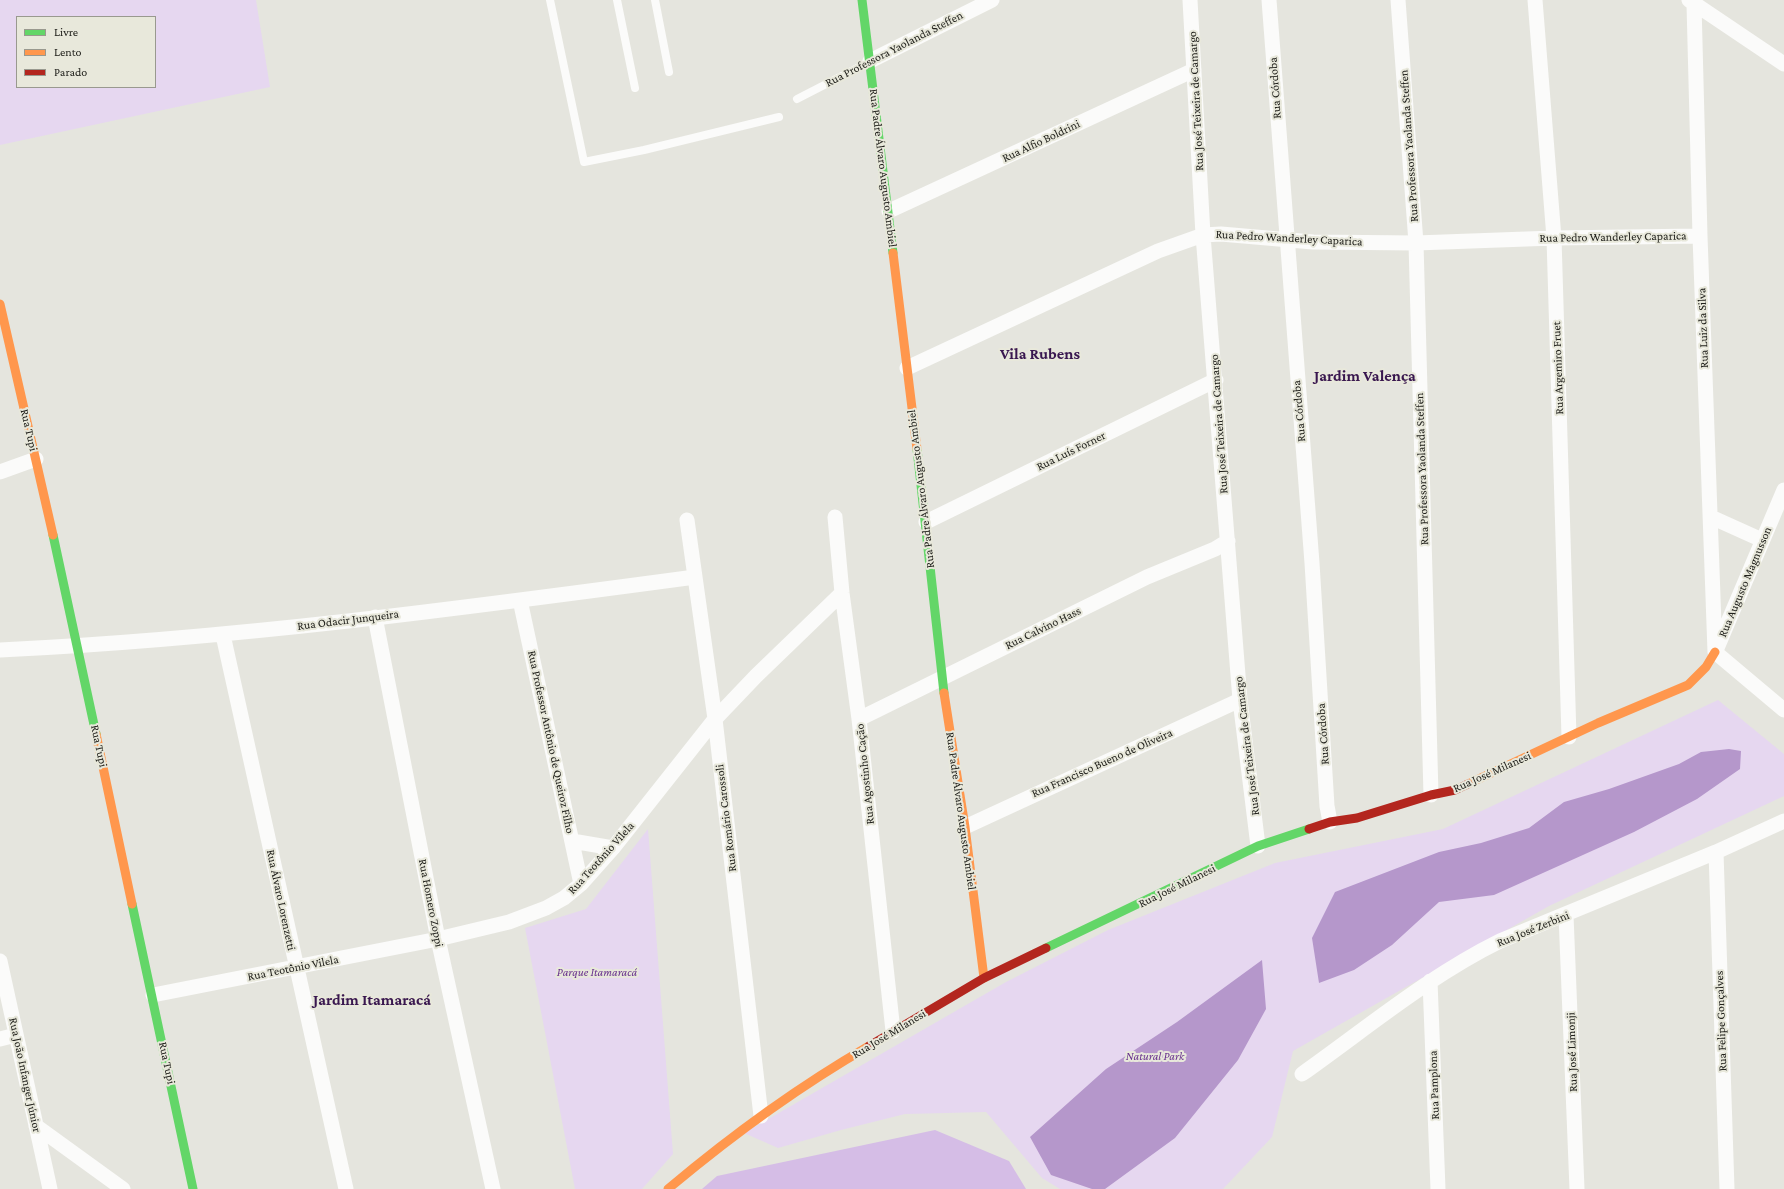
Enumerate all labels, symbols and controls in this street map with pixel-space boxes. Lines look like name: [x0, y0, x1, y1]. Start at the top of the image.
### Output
street label: Rua Professora Yaolanda Steffen: [823, 8, 965, 90]
legend: [16, 16, 156, 88]
text: Livre: [54, 25, 78, 39]
street label: Rua José Teixeira de Camargo: [1185, 31, 1207, 171]
text: Lento: [54, 45, 82, 59]
street label: Rua Córdoba: [1266, 57, 1284, 119]
text: Parado: [54, 65, 87, 79]
street label: Rua Professora Yaolanda Steffen: [1396, 69, 1422, 223]
street label: Rua Padre Álvaro Augusto Ambiel: [866, 88, 900, 248]
street label: Rua Alfio Boldrini: [1000, 117, 1082, 165]
street label: Rua Pedro Wanderley Caparica: [1215, 227, 1363, 249]
street label: Rua Pedro Wanderley Caparica: [1539, 229, 1687, 245]
street label: Rua Luiz da Silva: [1694, 288, 1712, 368]
street label: Rua Argemiro Fruet: [1549, 321, 1567, 415]
district label: Vila Rubens: [1000, 344, 1080, 364]
street label: Rua José Teixeira de Camargo: [1207, 354, 1231, 494]
district label: Jardim Valença: [1314, 366, 1416, 386]
street label: Rua Córdoba: [1289, 380, 1309, 442]
street label: Rua Professora Yaolanda Steffen: [1412, 393, 1432, 545]
street label: Rua Tupi: [17, 407, 41, 453]
street label: Rua Padre Álvaro Augusto Ambiel: [904, 409, 938, 569]
street label: Rua Luís Forner: [1034, 428, 1108, 474]
street label: Rua Augusto Magnusson: [1715, 525, 1775, 639]
street label: Rua Calvino Hass: [1003, 603, 1083, 653]
street label: Rua Odacir Junqueira: [296, 607, 400, 633]
street label: Rua Professor Antônio de Queiroz Filho: [525, 649, 577, 835]
street label: Rua José Teixeira de Camargo: [1231, 676, 1263, 816]
street label: Rua Córdoba: [1314, 703, 1332, 765]
street label: Rua Agostinho Cação: [853, 723, 877, 825]
street label: Rua Tupi: [87, 724, 111, 768]
street label: Rua Francisco Bueno de Oliveira: [1029, 725, 1175, 801]
street label: Rua Padre Álvaro Augusto Ambiel: [943, 731, 979, 891]
street label: Rua José Milanesi: [1451, 748, 1533, 796]
street label: Rua Romário Carossoli: [712, 763, 740, 873]
street label: Rua Teotônio Vilela: [565, 819, 637, 897]
street label: Rua Álvaro Lorenzetti: [263, 848, 299, 952]
street label: Rua Homero Zoppi: [415, 858, 447, 948]
street label: Rua José Milanesi: [1136, 861, 1218, 911]
street label: Rua José Zerbini: [1495, 908, 1571, 950]
street label: Rua Teotônio Vilela: [246, 952, 340, 984]
park label: Parque Itamaracá: [557, 965, 637, 979]
street label: Rua Felipe Gonçalves: [1712, 970, 1730, 1072]
district label: Jardim Itamaracá: [313, 990, 431, 1010]
street label: Rua José Milanesi: [849, 1006, 929, 1062]
street label: Rua José Limonji: [1563, 1012, 1581, 1092]
street label: Rua João Infanger Júnior: [6, 1016, 44, 1134]
street label: Rua Tupi: [155, 1041, 179, 1085]
park label: Natural Park: [1126, 1049, 1184, 1063]
street label: Rua Pamplona: [1426, 1050, 1442, 1120]

